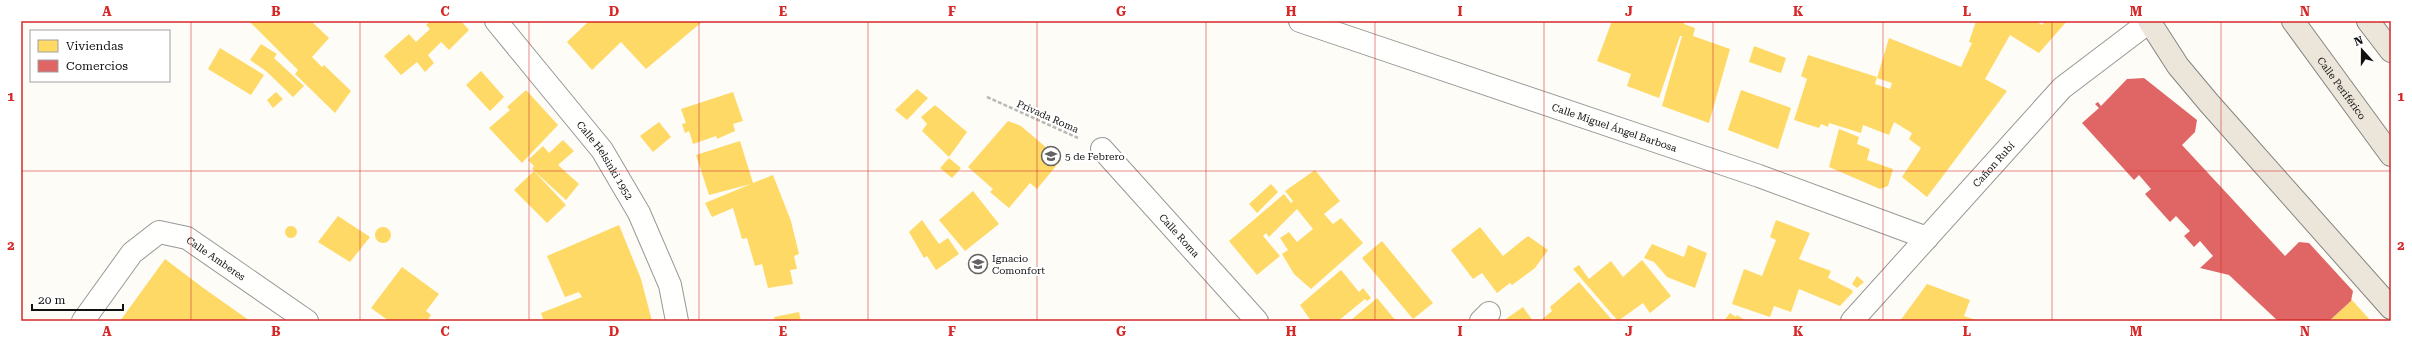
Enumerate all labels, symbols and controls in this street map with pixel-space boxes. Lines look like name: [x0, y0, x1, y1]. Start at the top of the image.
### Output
text: A: [102, 4, 112, 19]
text: B: [271, 4, 281, 19]
text: C: [440, 4, 450, 19]
text: D: [609, 4, 619, 19]
text: E: [779, 4, 787, 19]
text: F: [948, 4, 956, 19]
text: G: [1116, 4, 1126, 19]
text: H: [1286, 4, 1297, 19]
text: I: [1457, 4, 1463, 19]
text: J: [1625, 4, 1633, 19]
text: K: [1793, 4, 1804, 19]
text: L: [1963, 4, 1971, 19]
text: M: [2130, 4, 2143, 19]
text: N: [2300, 4, 2310, 19]
legend: [30, 30, 170, 82]
north arrow: [2342, 30, 2382, 70]
text: N: [2352, 33, 2365, 49]
text: Viviendas: [66, 39, 124, 53]
street label: Calle Periférico: [2315, 55, 2368, 122]
text: Comercios: [66, 59, 128, 73]
text: 1: [7, 89, 15, 104]
text: 1: [2397, 89, 2405, 104]
street label: Privada Roma: [1015, 98, 1081, 135]
street label: Calle Miguel Ángel Barbosa: [1550, 101, 1679, 154]
street label: Calle Helsinki 1952: [574, 119, 635, 202]
street label: Cañon Rubí: [1971, 140, 2017, 189]
school or university icon: 5 de Febrero: [1040, 145, 1062, 167]
place label: 5 de Febrero: [1065, 151, 1125, 162]
street label: Calle Roma: [1157, 212, 1202, 260]
street label: Calle Amberes: [184, 234, 247, 283]
text: 2: [7, 238, 15, 253]
text: 2: [2397, 238, 2405, 253]
school or university icon: Ignacio Comonfort: [967, 253, 989, 275]
place label: Ignacio Comonfort: [992, 253, 1045, 276]
scale bar: [32, 286, 123, 312]
text: 20 m: [38, 293, 65, 307]
text: A: [102, 324, 112, 339]
text: B: [271, 324, 281, 339]
text: C: [440, 324, 450, 339]
text: D: [609, 324, 619, 339]
text: E: [779, 324, 787, 339]
text: F: [948, 324, 956, 339]
text: G: [1116, 324, 1126, 339]
text: H: [1286, 324, 1297, 339]
text: I: [1457, 324, 1463, 339]
text: J: [1625, 324, 1633, 339]
text: K: [1793, 324, 1804, 339]
text: L: [1963, 324, 1971, 339]
text: M: [2130, 324, 2143, 339]
text: N: [2300, 324, 2310, 339]

